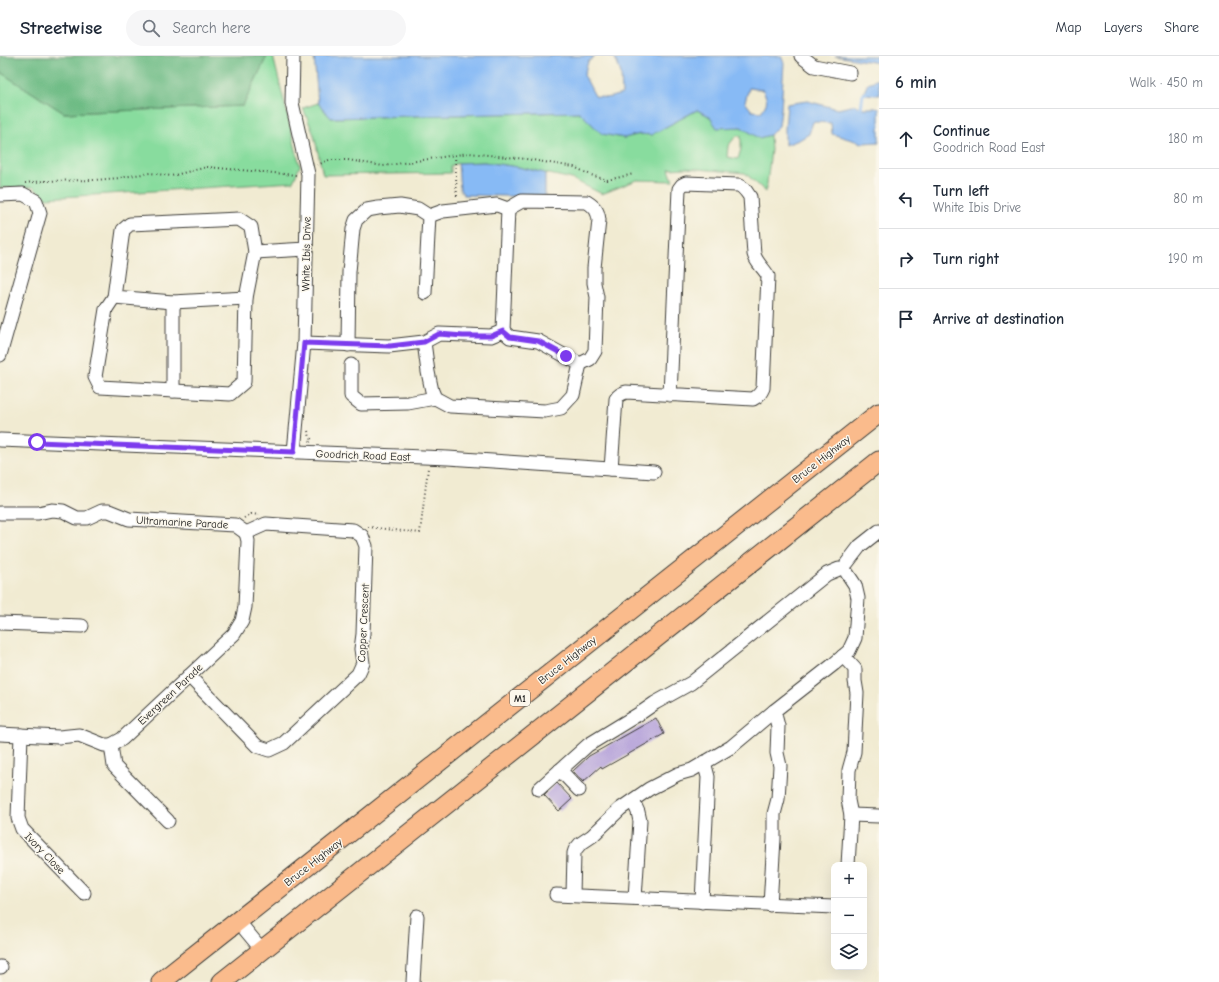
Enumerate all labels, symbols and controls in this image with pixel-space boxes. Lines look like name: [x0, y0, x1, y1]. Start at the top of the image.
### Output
search box: [126, 10, 406, 46]
text: Streetwise: [20, 17, 102, 39]
icon: search: [140, 17, 162, 39]
text: Search here: [172, 19, 250, 37]
text: Map: [1055, 19, 1082, 36]
text: Layers: [1104, 19, 1142, 36]
text: Share: [1164, 19, 1199, 36]
text: 6 min: [895, 73, 937, 92]
text: Walk · 450 m: [1129, 75, 1203, 90]
text: Continue: [933, 122, 990, 140]
icon: ahead: [895, 128, 917, 150]
text: 180 m: [1168, 131, 1203, 146]
text: Goodrich Road East: [933, 140, 1045, 155]
text: Turn left: [933, 182, 989, 200]
icon: left: [895, 188, 917, 210]
text: 80 m: [1173, 191, 1203, 206]
text: White Ibis Drive: [933, 200, 1021, 215]
street label: White Ibis Drive: [299, 216, 314, 291]
icon: right: [895, 248, 917, 270]
text: Turn right: [933, 250, 999, 268]
text: 190 m: [1168, 251, 1203, 266]
icon: arrive: [895, 308, 917, 330]
text: Arrive at destination: [933, 310, 1064, 328]
route end: [557, 347, 575, 365]
route start: [28, 433, 46, 451]
street label: Bruce Highway: [790, 433, 853, 486]
street label: Goodrich Road East: [316, 447, 411, 464]
street label: Ultramarine Parade: [135, 514, 229, 531]
street label: Copper Crescent: [355, 582, 372, 663]
street label: Bruce Highway: [536, 634, 599, 687]
street label: Evergreen Parade: [135, 661, 206, 728]
road number: M1: [510, 690, 530, 706]
street label: Ivory Close: [22, 830, 68, 877]
street label: Bruce Highway: [282, 836, 345, 889]
map controls: [831, 862, 867, 970]
button: +: [831, 862, 867, 898]
button: −: [831, 898, 867, 934]
button: layers: [831, 934, 867, 970]

